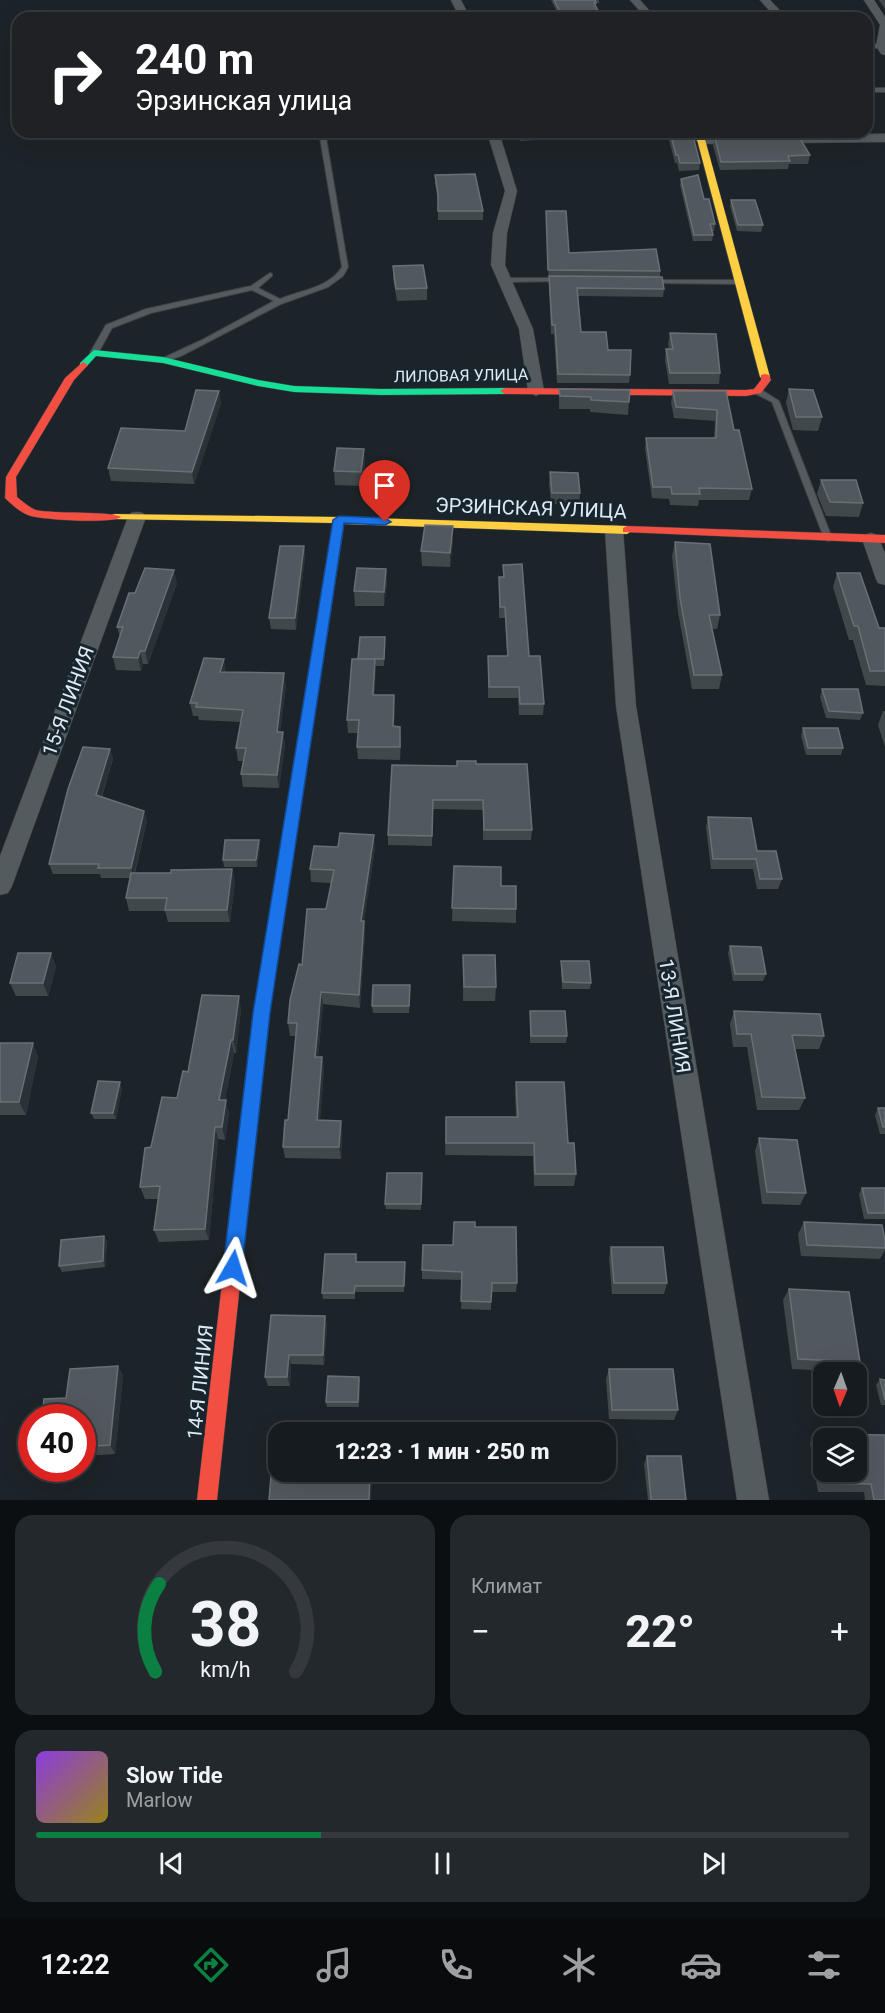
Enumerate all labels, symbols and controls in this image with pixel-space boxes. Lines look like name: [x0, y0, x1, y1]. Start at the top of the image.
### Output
text: 240 m: [135, 35, 254, 84]
icon: right: [36, 36, 114, 114]
text: Эрзинская улица: [135, 85, 352, 117]
street label: ЛИЛОВАЯ УЛИЦА: [394, 365, 529, 386]
pin: [359, 460, 410, 522]
icon: arrive: [368, 469, 401, 502]
street label: ЭРЗИНСКАЯ УЛИЦА: [435, 493, 627, 523]
street label: 15-Я ЛИНИЯ: [37, 643, 99, 759]
street label: 13-Я ЛИНИЯ: [654, 957, 696, 1075]
position arrow: [201, 1236, 265, 1300]
street label: 14-Я ЛИНИЯ: [182, 1323, 218, 1441]
north arrow: [813, 1362, 867, 1416]
map controls: [813, 1362, 867, 1482]
speed limit sign: 40: [18, 1404, 96, 1482]
button: layers: [813, 1428, 867, 1482]
text: 12:23 · 1 мин · 250 m: [334, 1439, 550, 1464]
text: Климат: [471, 1574, 542, 1598]
text: 38: [189, 1588, 261, 1661]
text: 22°: [625, 1605, 695, 1658]
text: −: [471, 1612, 490, 1651]
text: +: [830, 1612, 849, 1651]
text: km/h: [200, 1657, 250, 1682]
text: Slow Tide: [126, 1763, 223, 1788]
text: Marlow: [126, 1788, 192, 1812]
icon: previous: [155, 1847, 188, 1880]
icon: pause: [426, 1847, 459, 1880]
icon: next: [697, 1847, 730, 1880]
icon: directions: [190, 1944, 232, 1986]
icon: music: [313, 1944, 355, 1986]
icon: phone: [435, 1944, 477, 1986]
icon: climate: [558, 1944, 600, 1986]
icon: car: [680, 1944, 722, 1986]
icon: filters: [803, 1944, 845, 1986]
text: 12:22: [40, 1949, 110, 1981]

